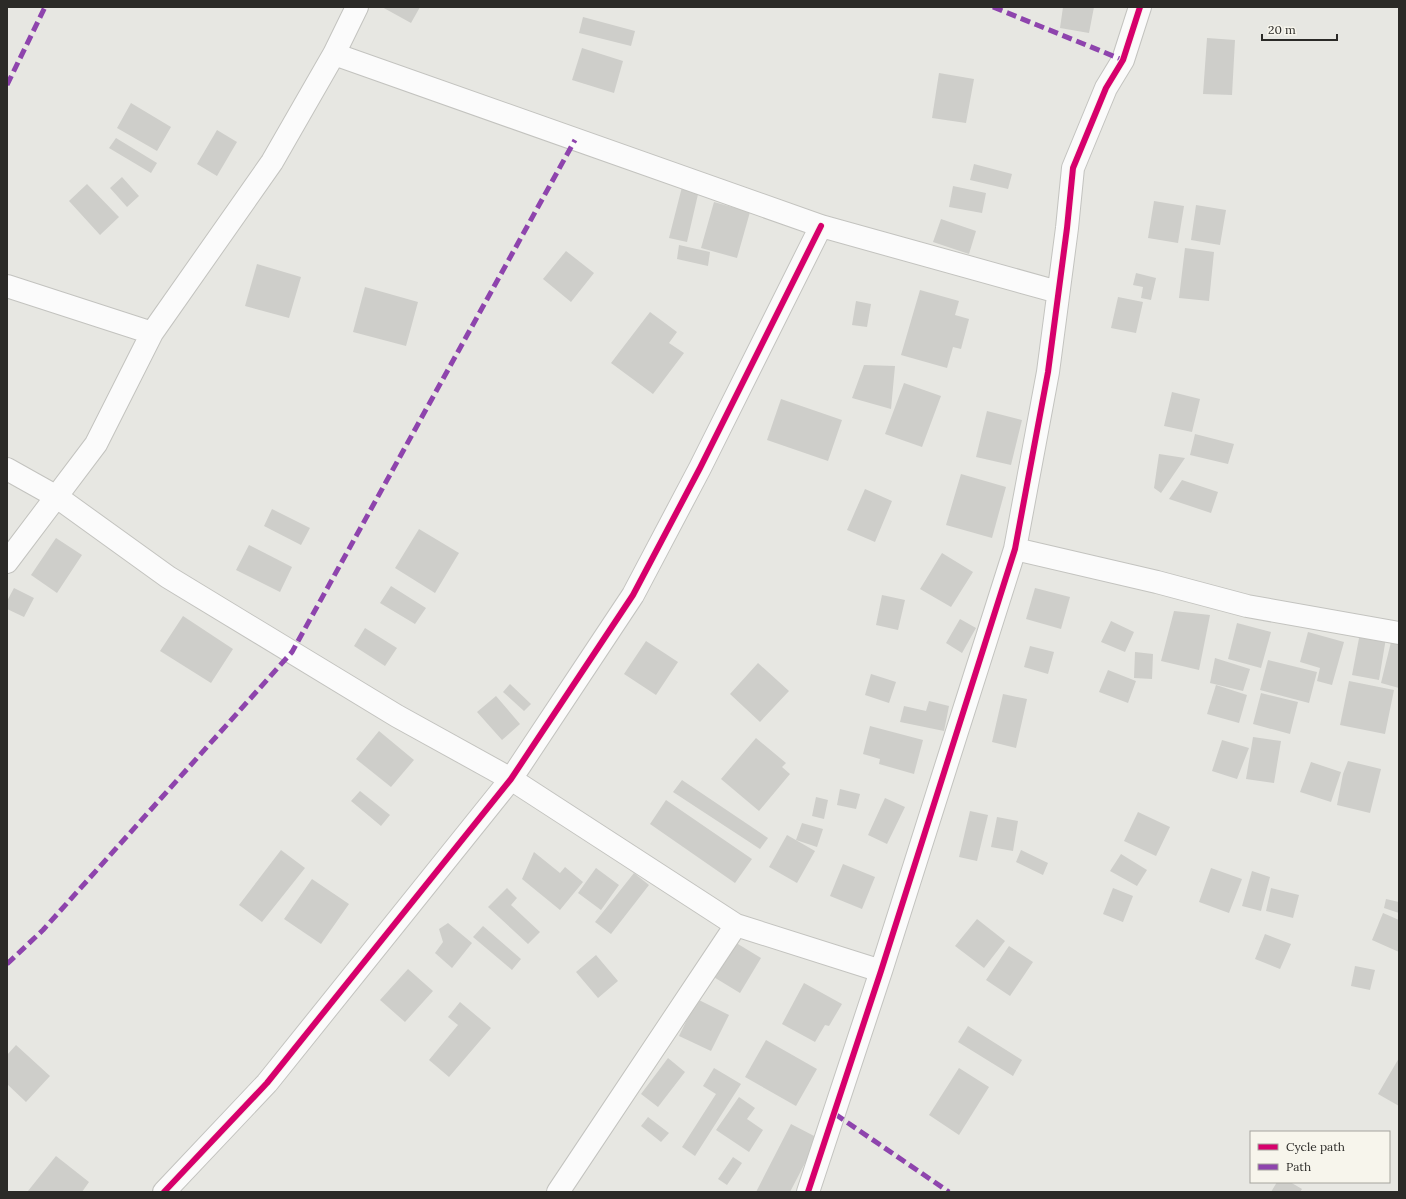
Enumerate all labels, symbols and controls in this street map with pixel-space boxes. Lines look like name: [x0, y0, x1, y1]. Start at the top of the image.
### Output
scale bar: [1262, 16, 1337, 42]
text: 20 m: [1268, 22, 1296, 37]
legend: [1250, 1131, 1390, 1183]
text: Cycle path: [1286, 1139, 1345, 1154]
text: Path: [1286, 1159, 1311, 1174]

